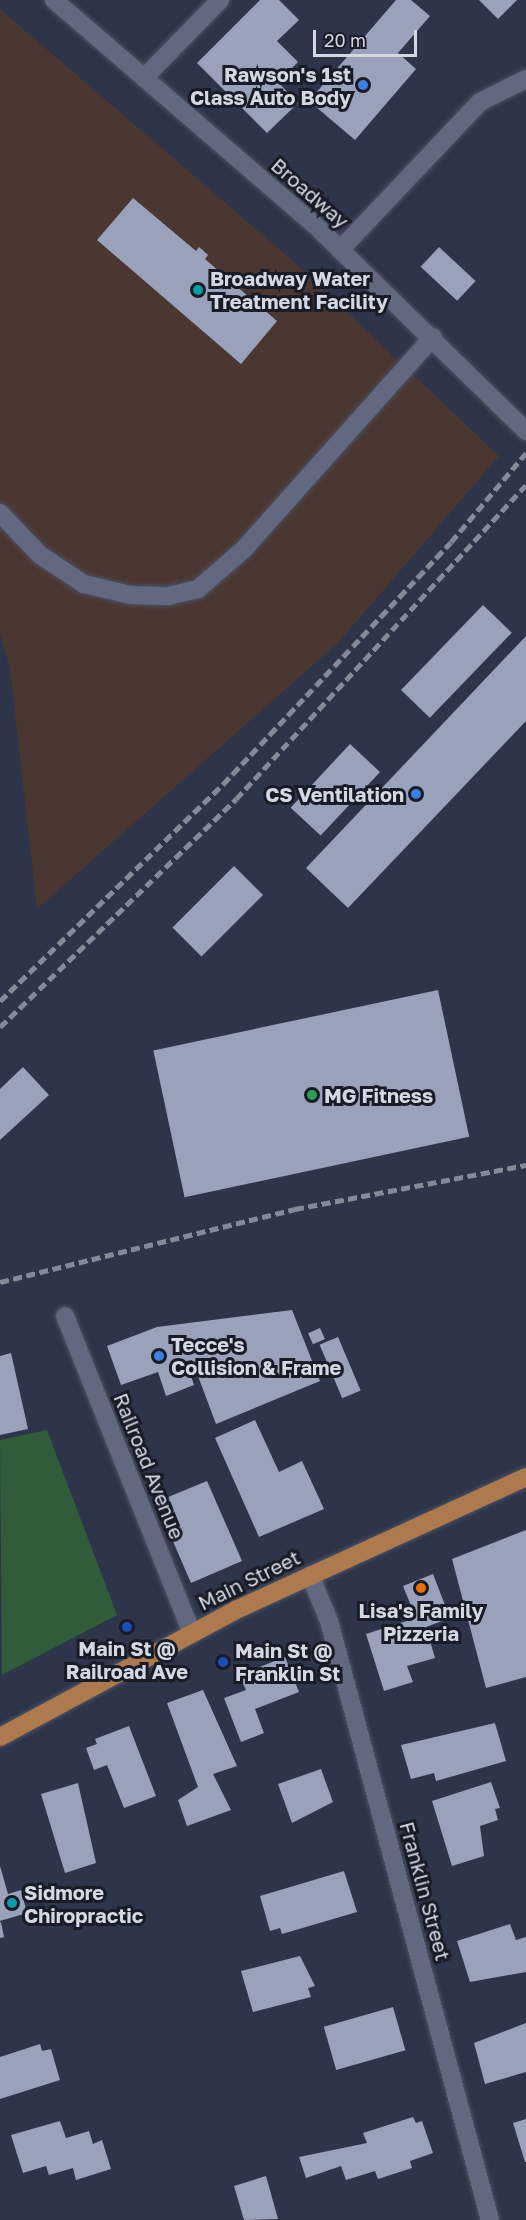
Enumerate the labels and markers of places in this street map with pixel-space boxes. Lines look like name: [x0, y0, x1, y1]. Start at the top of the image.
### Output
place label: Rawson's 1st Class Auto Body: [190, 62, 351, 109]
marker: Rawson's 1st Class Auto Body: [356, 78, 370, 92]
place label: Broadway Water Treatment Facility: [210, 266, 388, 313]
marker: Broadway Water Treatment Facility: [191, 283, 205, 297]
place label: CS Ventilation: [265, 782, 404, 806]
marker: CS Ventilation: [409, 787, 423, 801]
place label: MG Fitness: [324, 1083, 433, 1107]
marker: MG Fitness: [305, 1088, 319, 1102]
place label: Tecce's Collision & Frame: [171, 1332, 341, 1379]
marker: Tecce's Collision & Frame: [152, 1349, 166, 1363]
marker: Lisa's Family Pizzeria: [414, 1581, 428, 1595]
place label: Lisa's Family Pizzeria: [359, 1598, 483, 1645]
marker: Main St @ Railroad Ave: [120, 1620, 134, 1634]
place label: Main St @ Railroad Ave: [66, 1636, 188, 1683]
place label: Main St @ Franklin St: [235, 1638, 340, 1685]
marker: Main St @ Franklin St: [216, 1655, 230, 1669]
place label: Sidmore Chiropractic: [24, 1880, 143, 1927]
marker: Sidmore Chiropractic: [5, 1896, 19, 1910]

